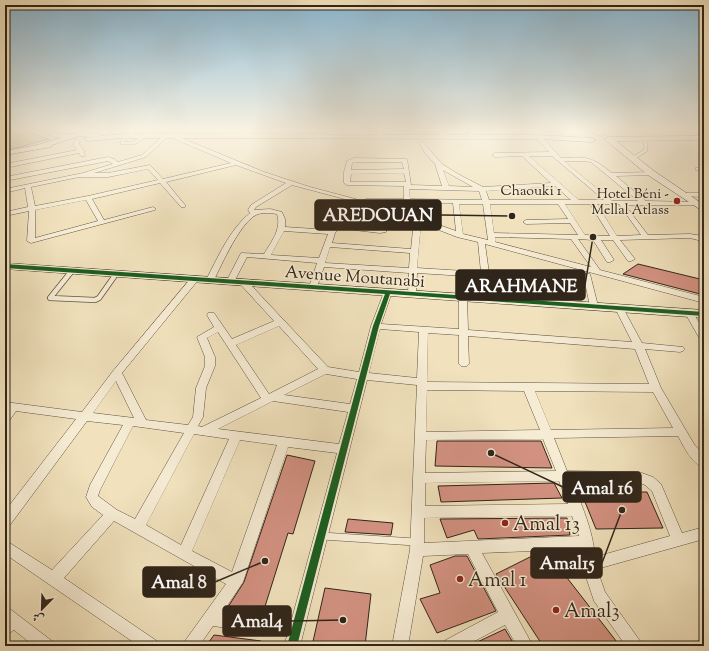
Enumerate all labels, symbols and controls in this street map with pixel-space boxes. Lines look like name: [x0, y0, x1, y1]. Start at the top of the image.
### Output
street label: Chaouki 1: [501, 182, 562, 202]
place label: Hotel Béni - Mellal Atlass: [591, 185, 669, 221]
marker: Hotel Béni - Mellal Atlass: [672, 196, 682, 206]
callout: AREDOUAN: [315, 200, 441, 230]
text: AREDOUAN: [323, 204, 434, 230]
street label: Avenue Moutanabi: [284, 261, 426, 295]
callout: ARAHMANE: [456, 270, 585, 300]
text: ARAHMANE: [465, 275, 578, 301]
callout: Amal 16: [563, 472, 641, 502]
text: Amal 16: [571, 477, 633, 503]
place label: Amal 13: [513, 511, 580, 540]
marker: Amal 13: [500, 518, 510, 528]
callout: Amal15: [531, 548, 602, 578]
text: Amal15: [539, 552, 595, 578]
callout: Amal 8: [143, 567, 215, 597]
place label: Amal 1: [468, 567, 527, 596]
text: Amal 8: [151, 571, 207, 597]
marker: Amal 1: [455, 574, 465, 584]
north arrow: [22, 589, 62, 629]
place label: Amal3: [564, 598, 620, 627]
marker: Amal3: [551, 605, 561, 615]
callout: Amal4: [223, 606, 291, 636]
text: ش: [30, 608, 47, 627]
text: Amal4: [231, 610, 283, 636]

